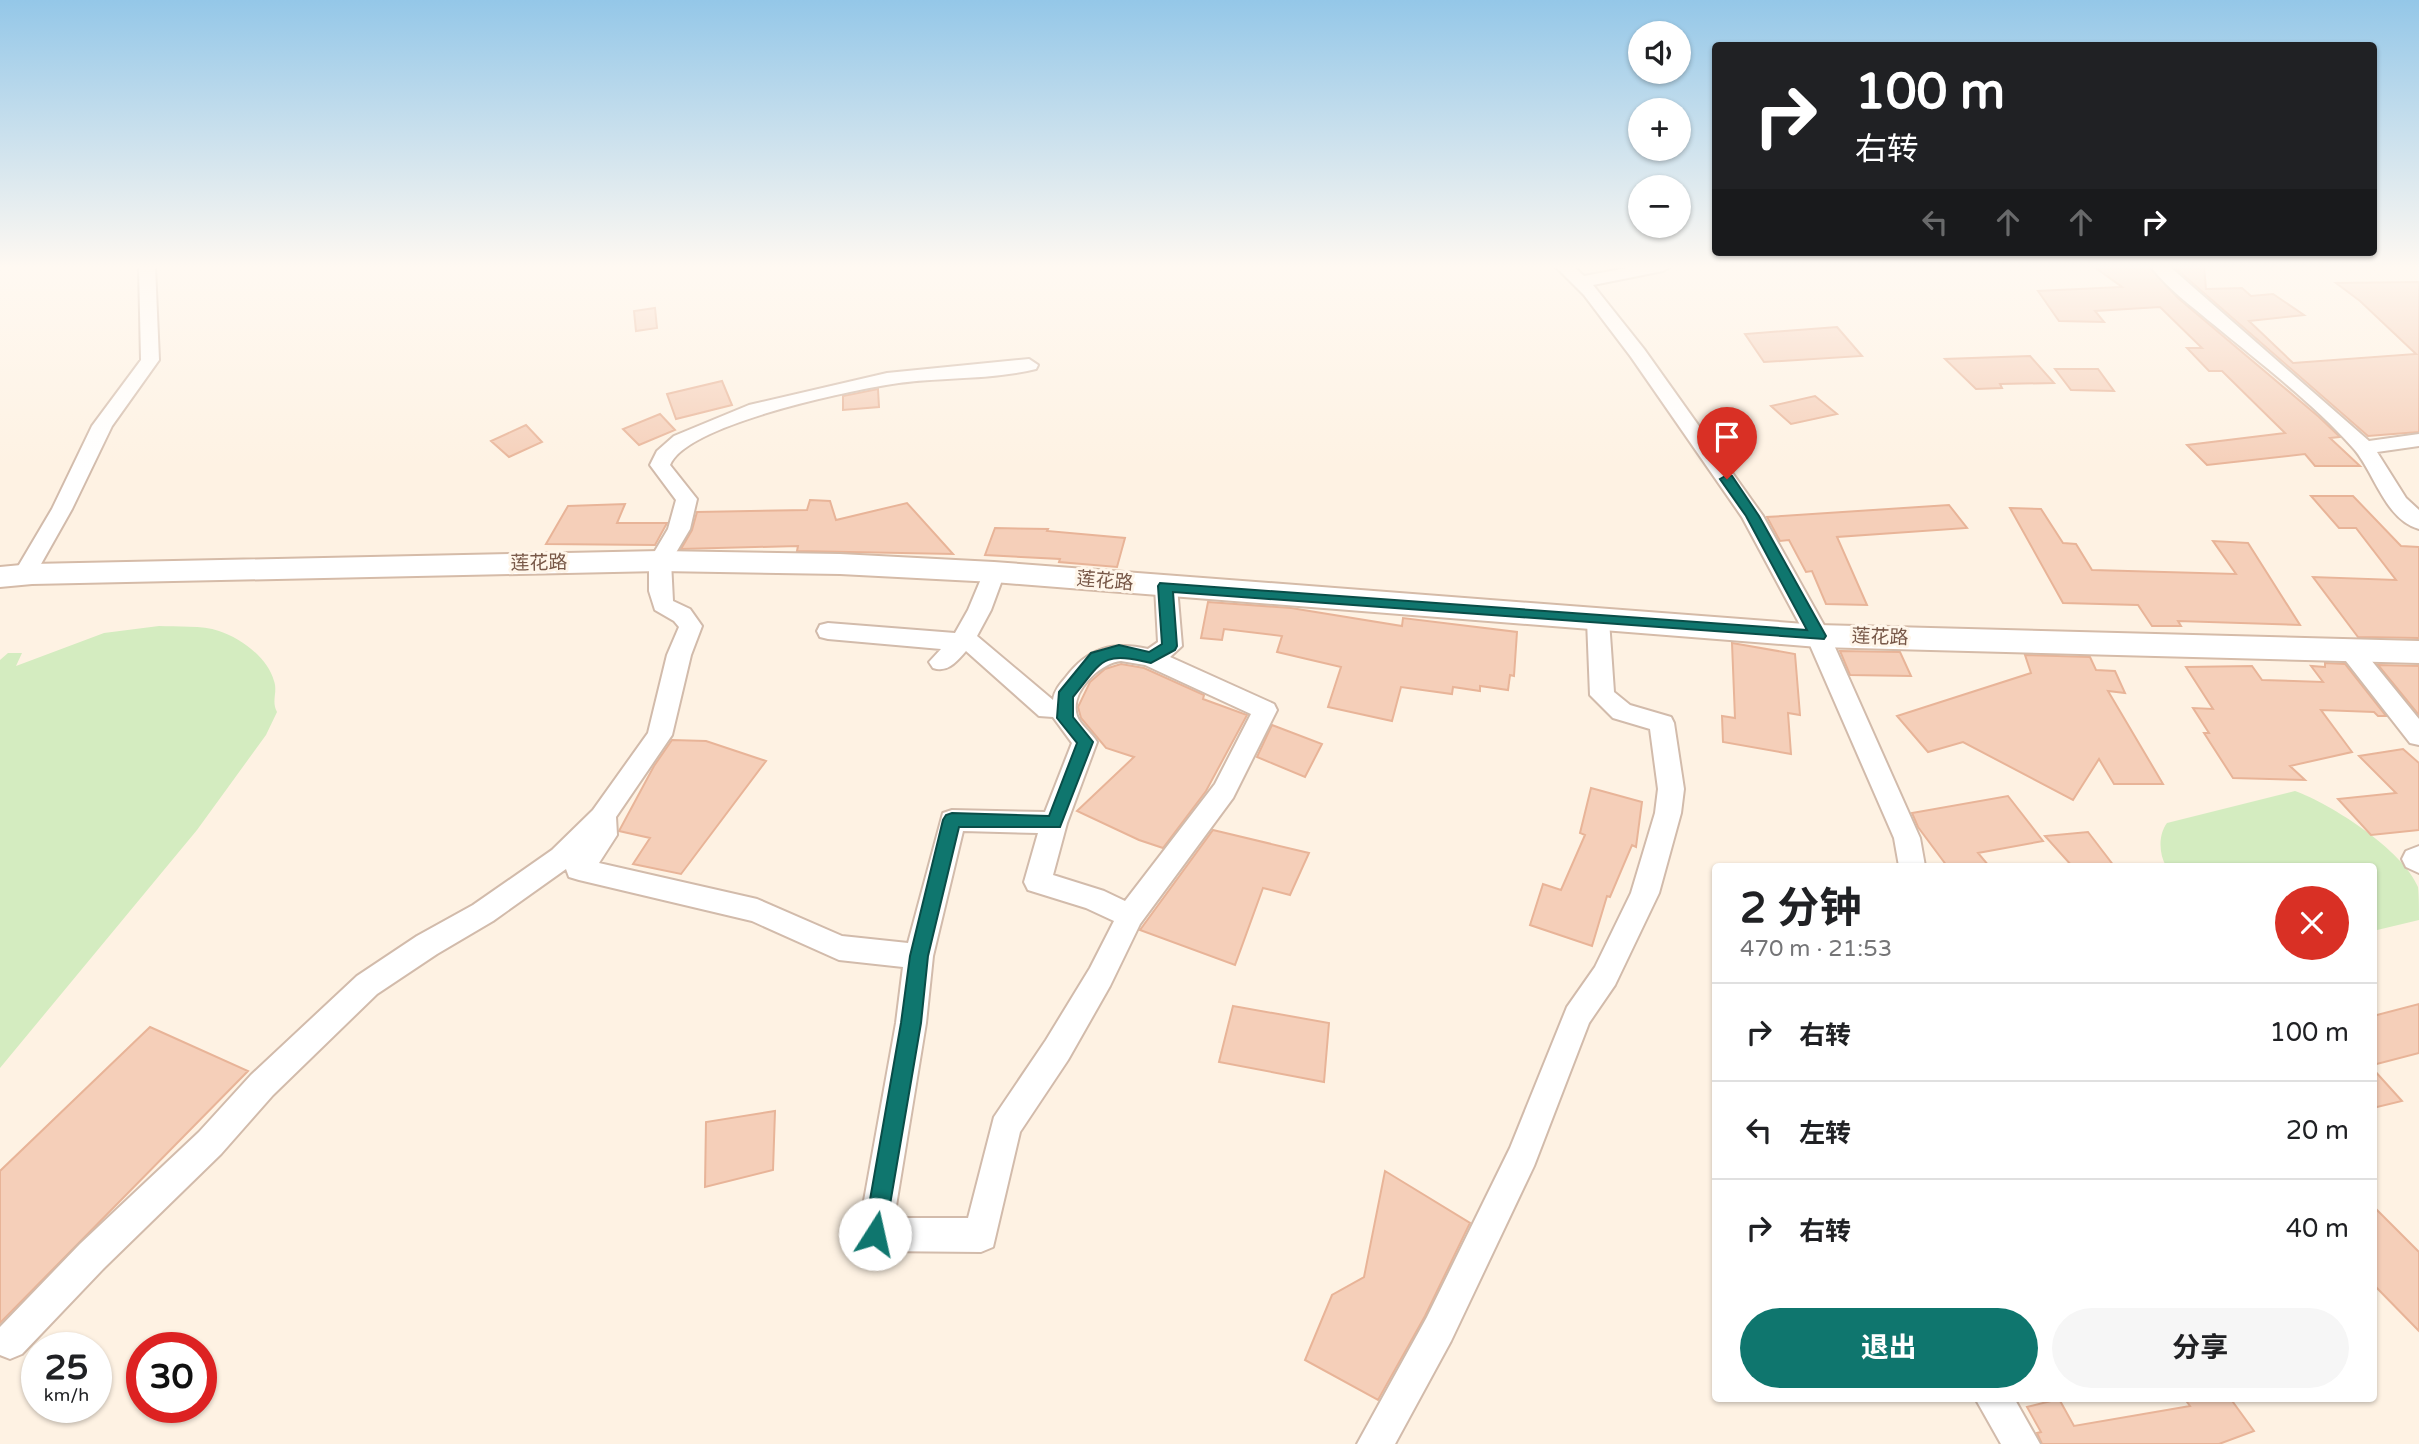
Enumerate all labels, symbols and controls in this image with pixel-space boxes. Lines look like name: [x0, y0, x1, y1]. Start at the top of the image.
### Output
map controls: [1628, 21, 1691, 238]
button: sound: [1628, 21, 1691, 84]
text: 100 m: [1855, 63, 2005, 122]
icon: right: [1740, 70, 1831, 161]
button: +: [1628, 98, 1691, 161]
text: 右转: [1855, 131, 1919, 169]
button: −: [1628, 175, 1691, 238]
icon: left: [1916, 203, 1954, 241]
icon: ahead: [1989, 203, 2027, 241]
icon: ahead: [2062, 203, 2100, 241]
icon: right: [2135, 203, 2173, 241]
pin: [1697, 407, 1757, 479]
icon: arrive: [1708, 418, 1746, 456]
street label: 莲花路: [510, 552, 568, 574]
street label: 莲花路: [1076, 568, 1134, 594]
street label: 莲花路: [1851, 625, 1909, 649]
text: 2 分钟: [1740, 883, 1861, 934]
button: close: [2275, 886, 2349, 960]
text: 470 m · 21:53: [1740, 935, 1892, 963]
icon: right: [1740, 1013, 1778, 1051]
text: 100 m: [2269, 1017, 2349, 1048]
text: 右转: [1799, 1020, 1851, 1051]
icon: left: [1740, 1111, 1778, 1149]
text: 20 m: [2286, 1115, 2349, 1146]
text: 左转: [1799, 1118, 1851, 1149]
position arrow: [838, 1197, 912, 1271]
icon: right: [1740, 1209, 1778, 1247]
text: 40 m: [2286, 1213, 2349, 1244]
text: 右转: [1799, 1216, 1851, 1247]
button: 退出: [1740, 1308, 2038, 1388]
button: 分享: [2052, 1308, 2349, 1388]
speed limit sign: 30: [126, 1332, 217, 1423]
text: 25: [45, 1347, 88, 1389]
text: km/h: [44, 1384, 89, 1406]

